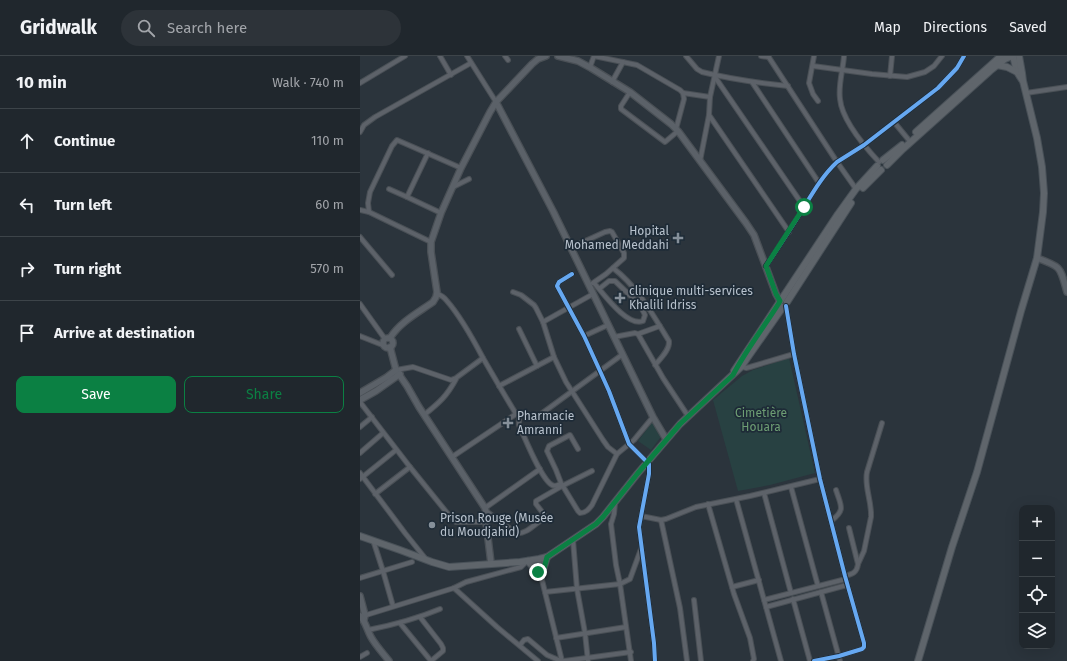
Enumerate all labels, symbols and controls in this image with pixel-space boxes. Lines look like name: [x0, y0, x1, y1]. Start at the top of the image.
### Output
search box: [121, 10, 401, 46]
text: Gridwalk: [20, 16, 97, 39]
icon: search: [135, 17, 157, 39]
text: Search here: [167, 19, 247, 37]
text: Map: [874, 19, 901, 36]
text: Directions: [923, 19, 987, 36]
text: Saved: [1009, 19, 1047, 36]
text: 10 min: [16, 72, 67, 93]
text: Walk · 740 m: [272, 75, 344, 90]
icon: ahead: [16, 130, 38, 152]
text: Continue: [54, 132, 115, 150]
text: 110 m: [311, 133, 344, 148]
icon: left: [16, 194, 38, 216]
text: Turn left: [54, 196, 112, 214]
text: 60 m: [315, 197, 344, 212]
route start: [795, 198, 813, 216]
place label: Hopital Mohamed Meddahi: [565, 224, 669, 252]
marker: Hopital Mohamed Meddahi: [672, 232, 684, 244]
icon: right: [16, 258, 38, 280]
text: Turn right: [54, 260, 121, 278]
text: 570 m: [310, 261, 344, 276]
place label: clinique multi-services Khalili Idriss: [629, 284, 753, 312]
marker: clinique multi-services Khalili Idriss: [614, 292, 626, 304]
icon: arrive: [16, 322, 38, 344]
text: Arrive at destination: [54, 324, 195, 342]
button: Save: [16, 376, 176, 413]
button: Share: [184, 376, 344, 413]
park label: Cimetière Houara: [735, 406, 787, 434]
place label: Pharmacie Amranni: [517, 409, 574, 437]
marker: Pharmacie Amranni: [502, 417, 514, 429]
map controls: [1019, 505, 1055, 649]
button: +: [1019, 505, 1055, 541]
place label: Prison Rouge (Musée du Moudjahid): [440, 511, 553, 539]
marker: Prison Rouge (Musée du Moudjahid): [427, 520, 437, 530]
button: −: [1019, 541, 1055, 577]
route end: [529, 563, 547, 581]
button: locate: [1019, 577, 1055, 613]
button: layers: [1019, 613, 1055, 649]

